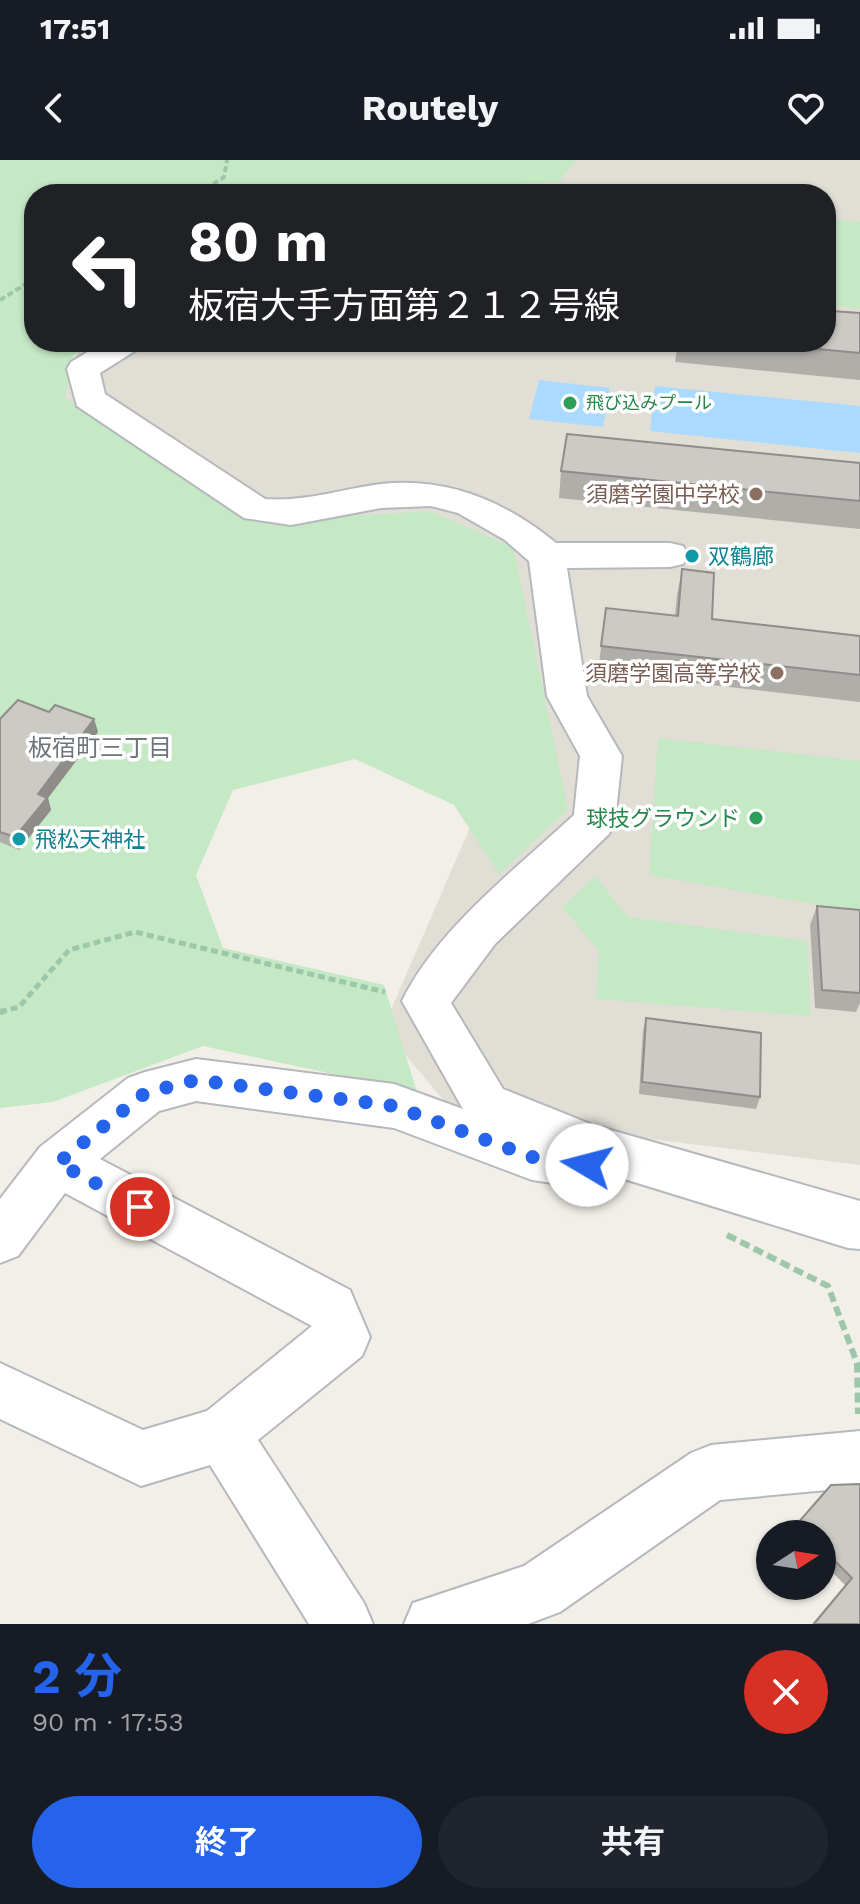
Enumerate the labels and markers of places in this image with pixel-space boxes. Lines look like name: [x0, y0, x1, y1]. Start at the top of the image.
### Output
place label: 飛び込みプール: [586, 392, 712, 413]
marker: 飛び込みプール: [561, 394, 579, 412]
place label: 須磨学園中学校: [586, 482, 740, 507]
marker: 須磨学園中学校: [747, 485, 765, 503]
place label: 双鶴廊: [708, 544, 774, 569]
marker: 双鶴廊: [683, 547, 701, 565]
place label: 須磨学園高等学校: [585, 661, 761, 686]
marker: 須磨学園高等学校: [768, 664, 786, 682]
place label: 球技グラウンド: [586, 806, 740, 831]
marker: 球技グラウンド: [747, 809, 765, 827]
place label: 飛松天神社: [35, 827, 145, 852]
marker: 飛松天神社: [10, 830, 28, 848]
pin: [106, 1173, 174, 1241]

